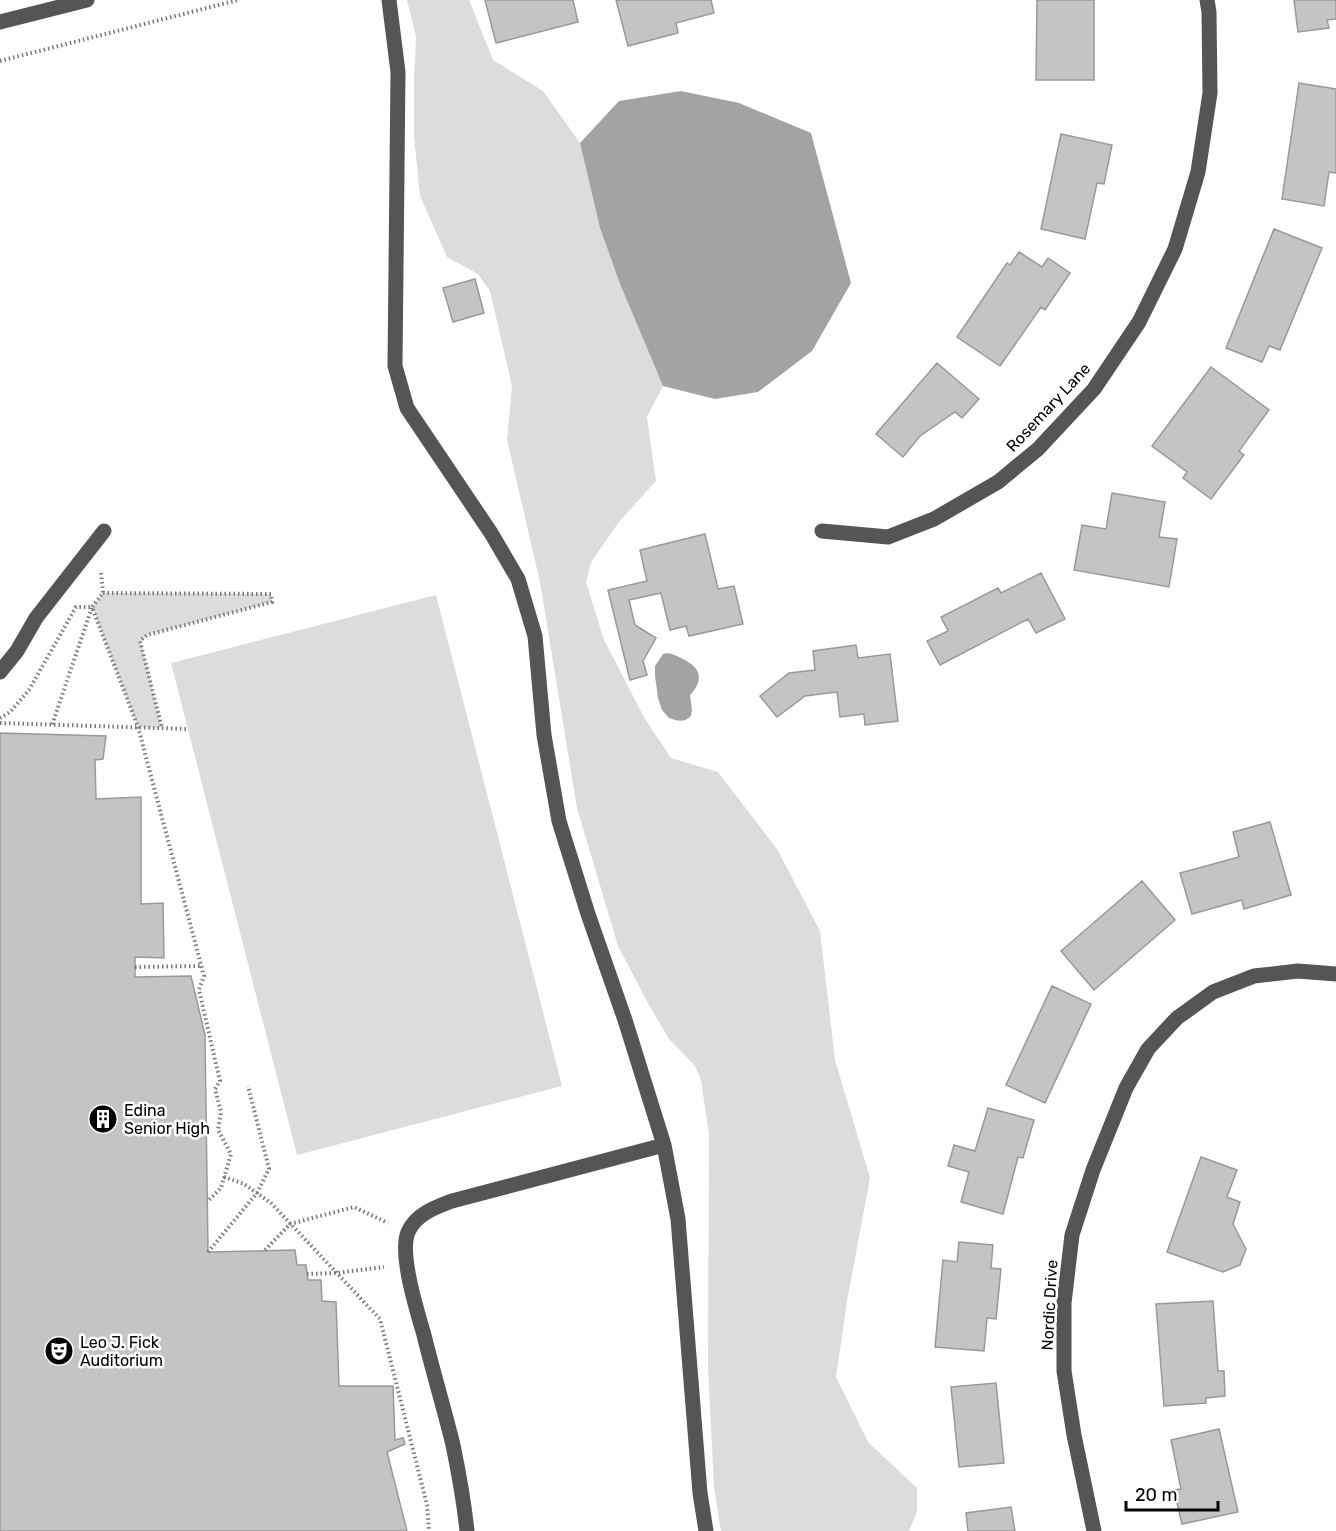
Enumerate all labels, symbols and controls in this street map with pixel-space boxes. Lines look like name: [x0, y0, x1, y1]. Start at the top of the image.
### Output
street label: Rosemary Lane: [1002, 359, 1094, 456]
place label: Edina Senior High: [124, 1101, 210, 1138]
building icon: Edina Senior High: [87, 1103, 119, 1135]
street label: Nordic Drive: [1038, 1259, 1061, 1351]
place label: Leo J. Fick Auditorium: [80, 1333, 163, 1370]
theatre icon: Leo J. Fick Auditorium: [43, 1335, 75, 1367]
scale bar: [1126, 1474, 1218, 1512]
text: 20 m: [1135, 1484, 1177, 1506]

